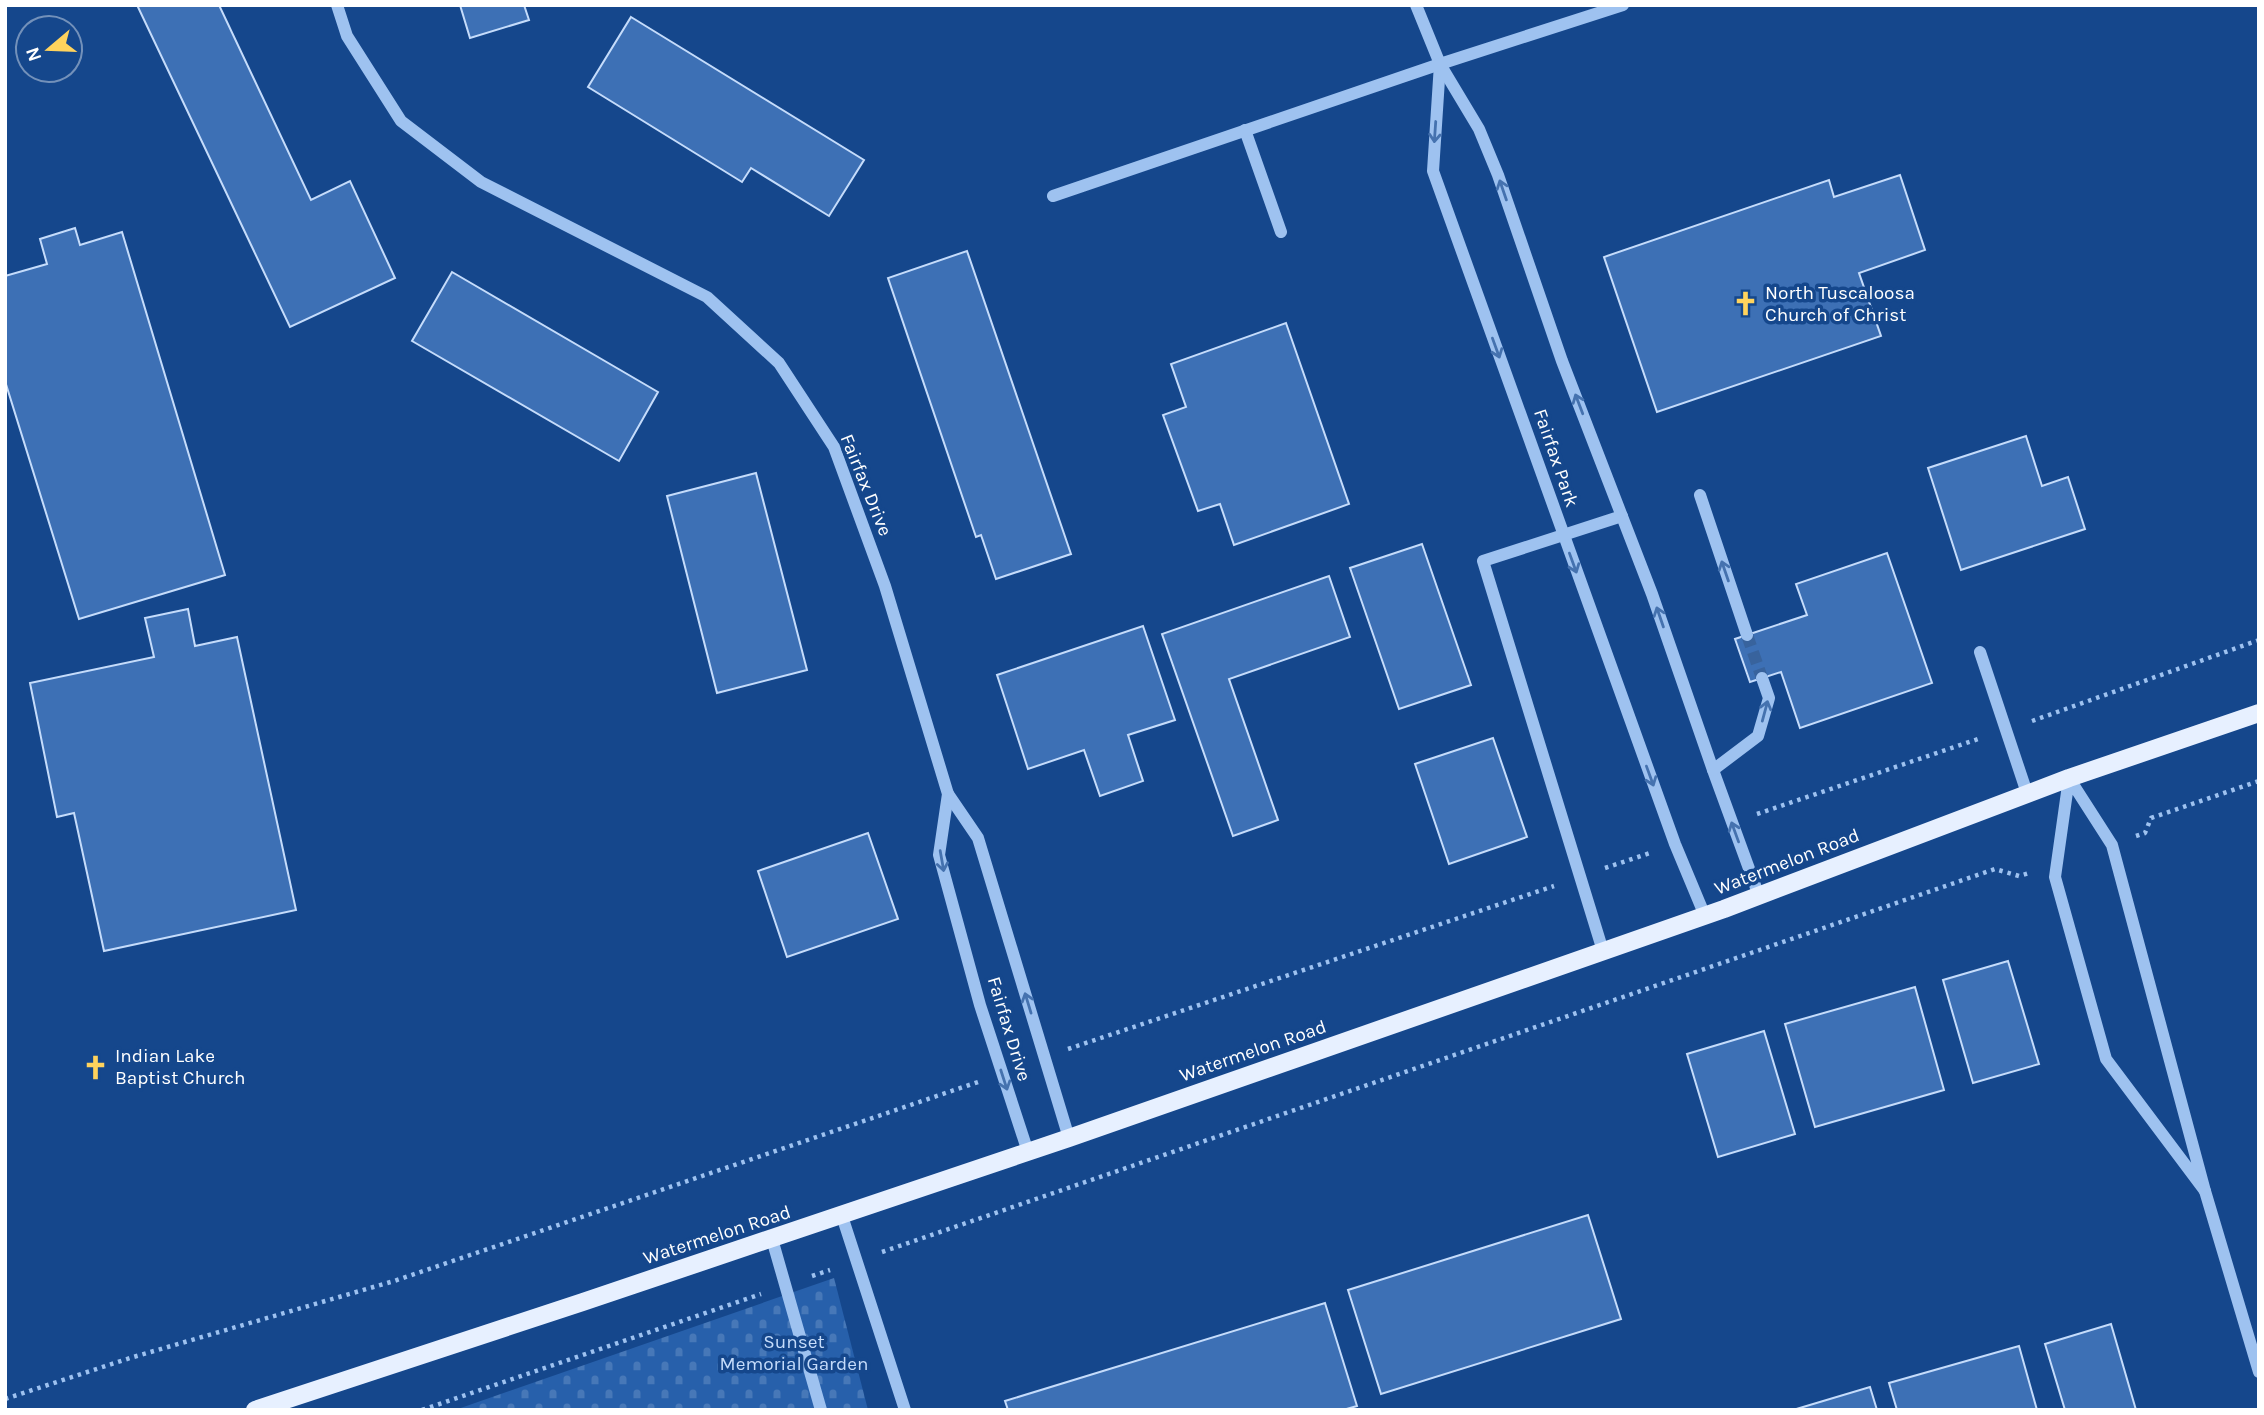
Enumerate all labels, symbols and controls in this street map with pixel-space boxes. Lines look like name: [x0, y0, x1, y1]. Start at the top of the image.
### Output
north arrow: [14, 14, 84, 84]
text: N: [21, 44, 46, 64]
one-way arrow: [1428, 120, 1441, 143]
one-way arrow: [1496, 179, 1509, 201]
place label: North Tuscaloosa Church of Christ: [1765, 282, 1915, 326]
church icon: North Tuscaloosa Church of Christ: [1731, 290, 1759, 318]
one-way arrow: [1491, 337, 1503, 359]
one-way arrow: [1572, 394, 1585, 416]
street label: Fairfax Park: [1529, 406, 1583, 510]
street label: Fairfax Drive: [836, 431, 896, 539]
one-way arrow: [1567, 551, 1580, 573]
one-way arrow: [1718, 560, 1730, 582]
one-way arrow: [1653, 606, 1666, 628]
one-way arrow: [1760, 700, 1773, 722]
one-way arrow: [1645, 765, 1657, 787]
one-way arrow: [1728, 821, 1740, 843]
street label: Watermelon Road: [1711, 824, 1863, 900]
one-way arrow: [936, 850, 949, 872]
street label: Fairfax Drive: [983, 974, 1035, 1084]
one-way arrow: [1020, 992, 1033, 1014]
street label: Watermelon Road: [1177, 1016, 1329, 1086]
place label: Indian Lake Baptist Church: [115, 1045, 246, 1089]
church icon: Indian Lake Baptist Church: [81, 1053, 109, 1081]
one-way arrow: [999, 1069, 1012, 1091]
street label: Watermelon Road: [641, 1201, 793, 1269]
park label: Sunset Memorial Garden: [720, 1331, 868, 1375]

